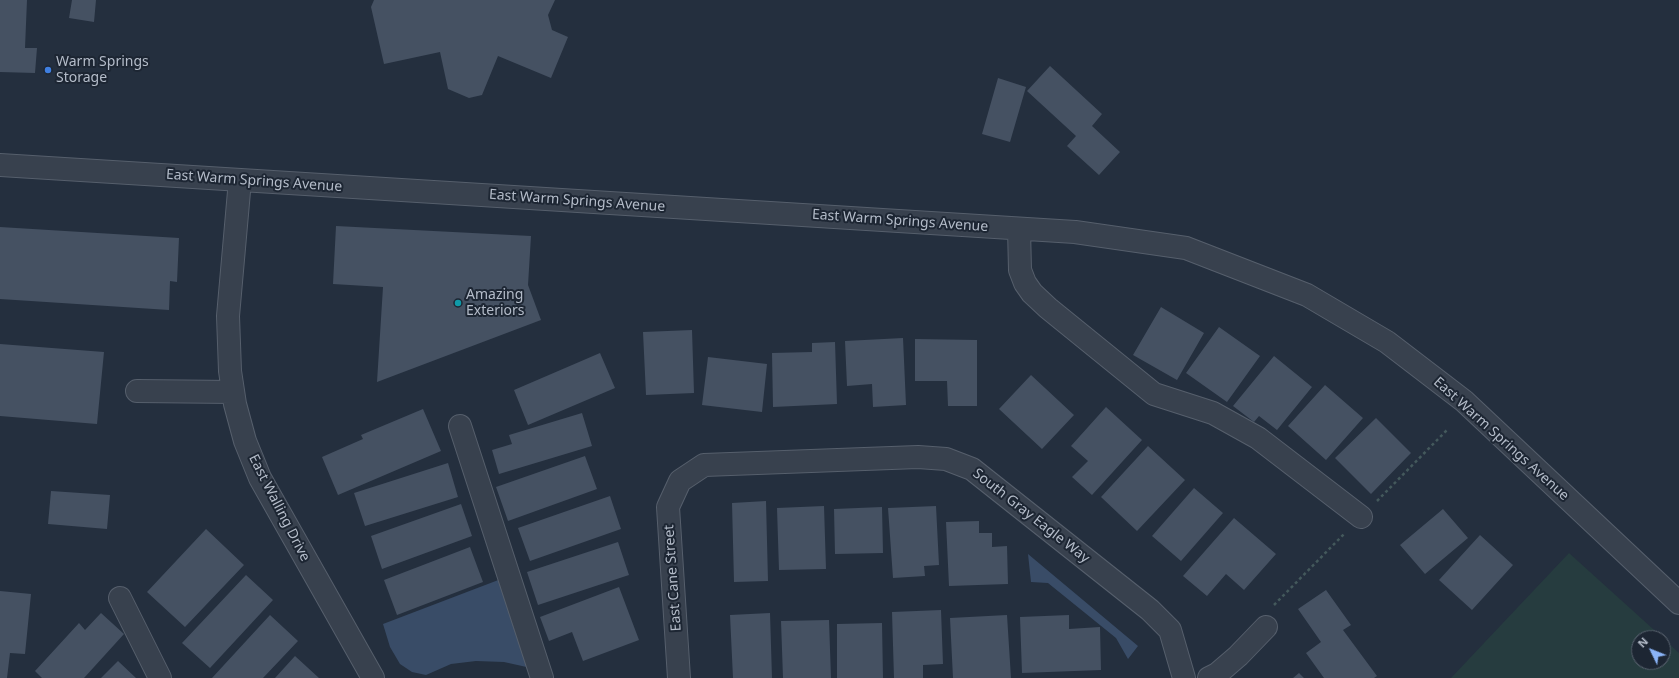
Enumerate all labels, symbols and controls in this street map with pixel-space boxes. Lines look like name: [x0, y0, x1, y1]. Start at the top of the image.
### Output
place label: Warm Springs Storage: [56, 54, 149, 86]
marker: Warm Springs Storage: [43, 65, 53, 75]
street label: East Warm Springs Avenue: [165, 166, 343, 196]
street label: East Warm Springs Avenue: [488, 186, 666, 216]
street label: East Warm Springs Avenue: [811, 206, 989, 236]
place label: Amazing Exteriors: [466, 287, 524, 320]
marker: Amazing Exteriors: [453, 298, 463, 308]
street label: East Warm Springs Avenue: [1430, 374, 1572, 504]
street label: East Walling Drive: [245, 452, 313, 564]
street label: South Gray Eagle Way: [969, 465, 1093, 567]
street label: East Cane Street: [661, 524, 685, 632]
north arrow: [1631, 630, 1671, 670]
text: N: [1634, 634, 1651, 651]

